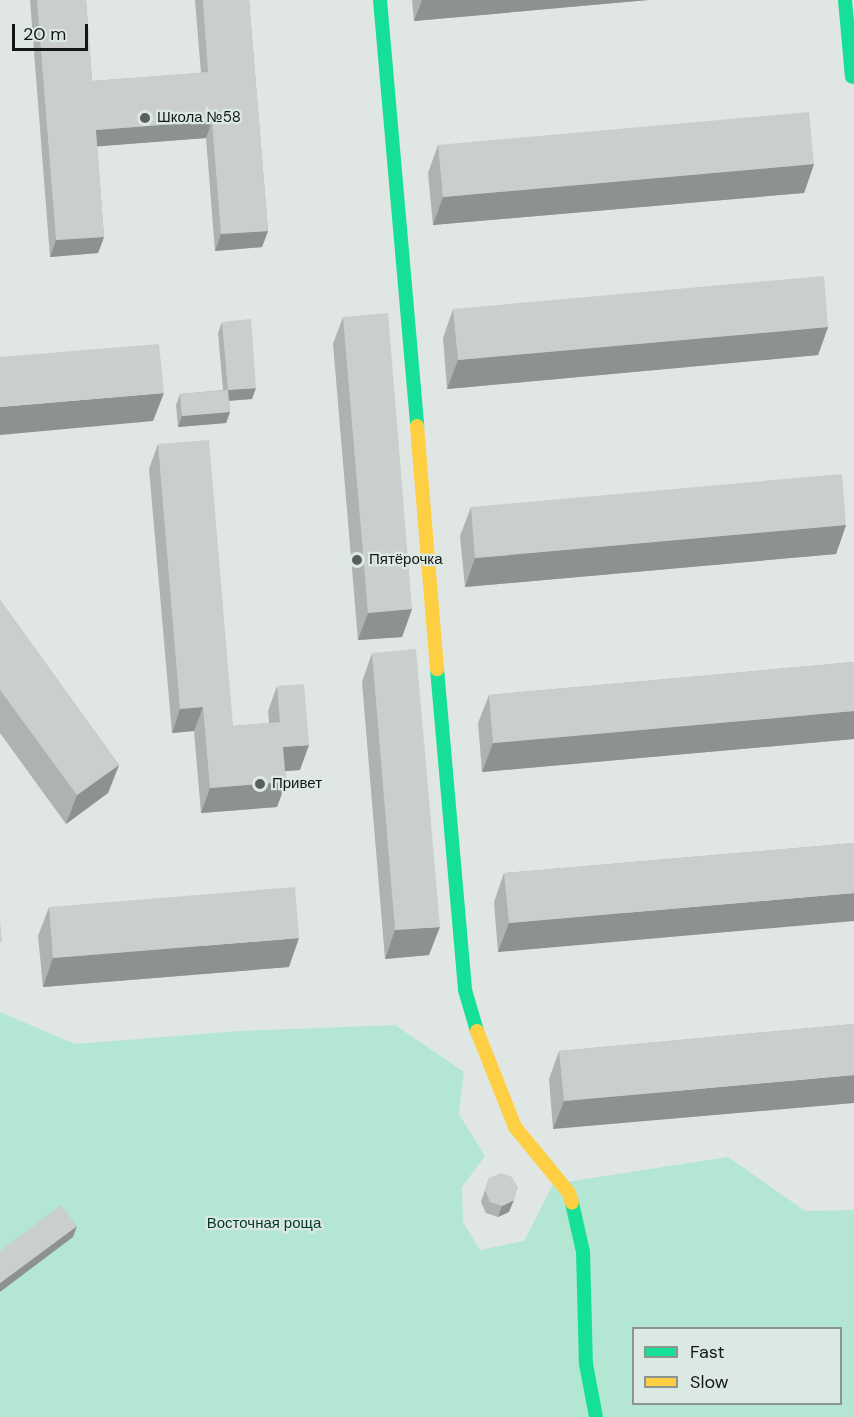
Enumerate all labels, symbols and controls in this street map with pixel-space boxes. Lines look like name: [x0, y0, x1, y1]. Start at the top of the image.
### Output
scale bar: [15, 12, 92, 50]
text: 20 m: [23, 22, 66, 46]
place label: Школа №58: [157, 109, 241, 127]
marker: Школа №58: [138, 111, 152, 125]
place label: Пятёрочка: [369, 551, 443, 569]
marker: Пятёрочка: [350, 553, 364, 567]
place label: Привет: [272, 775, 322, 793]
marker: Привет: [253, 777, 267, 791]
park label: Восточная роща: [207, 1215, 321, 1233]
legend: [632, 1327, 842, 1405]
text: Fast: [690, 1340, 725, 1364]
text: Slow: [690, 1370, 729, 1394]

